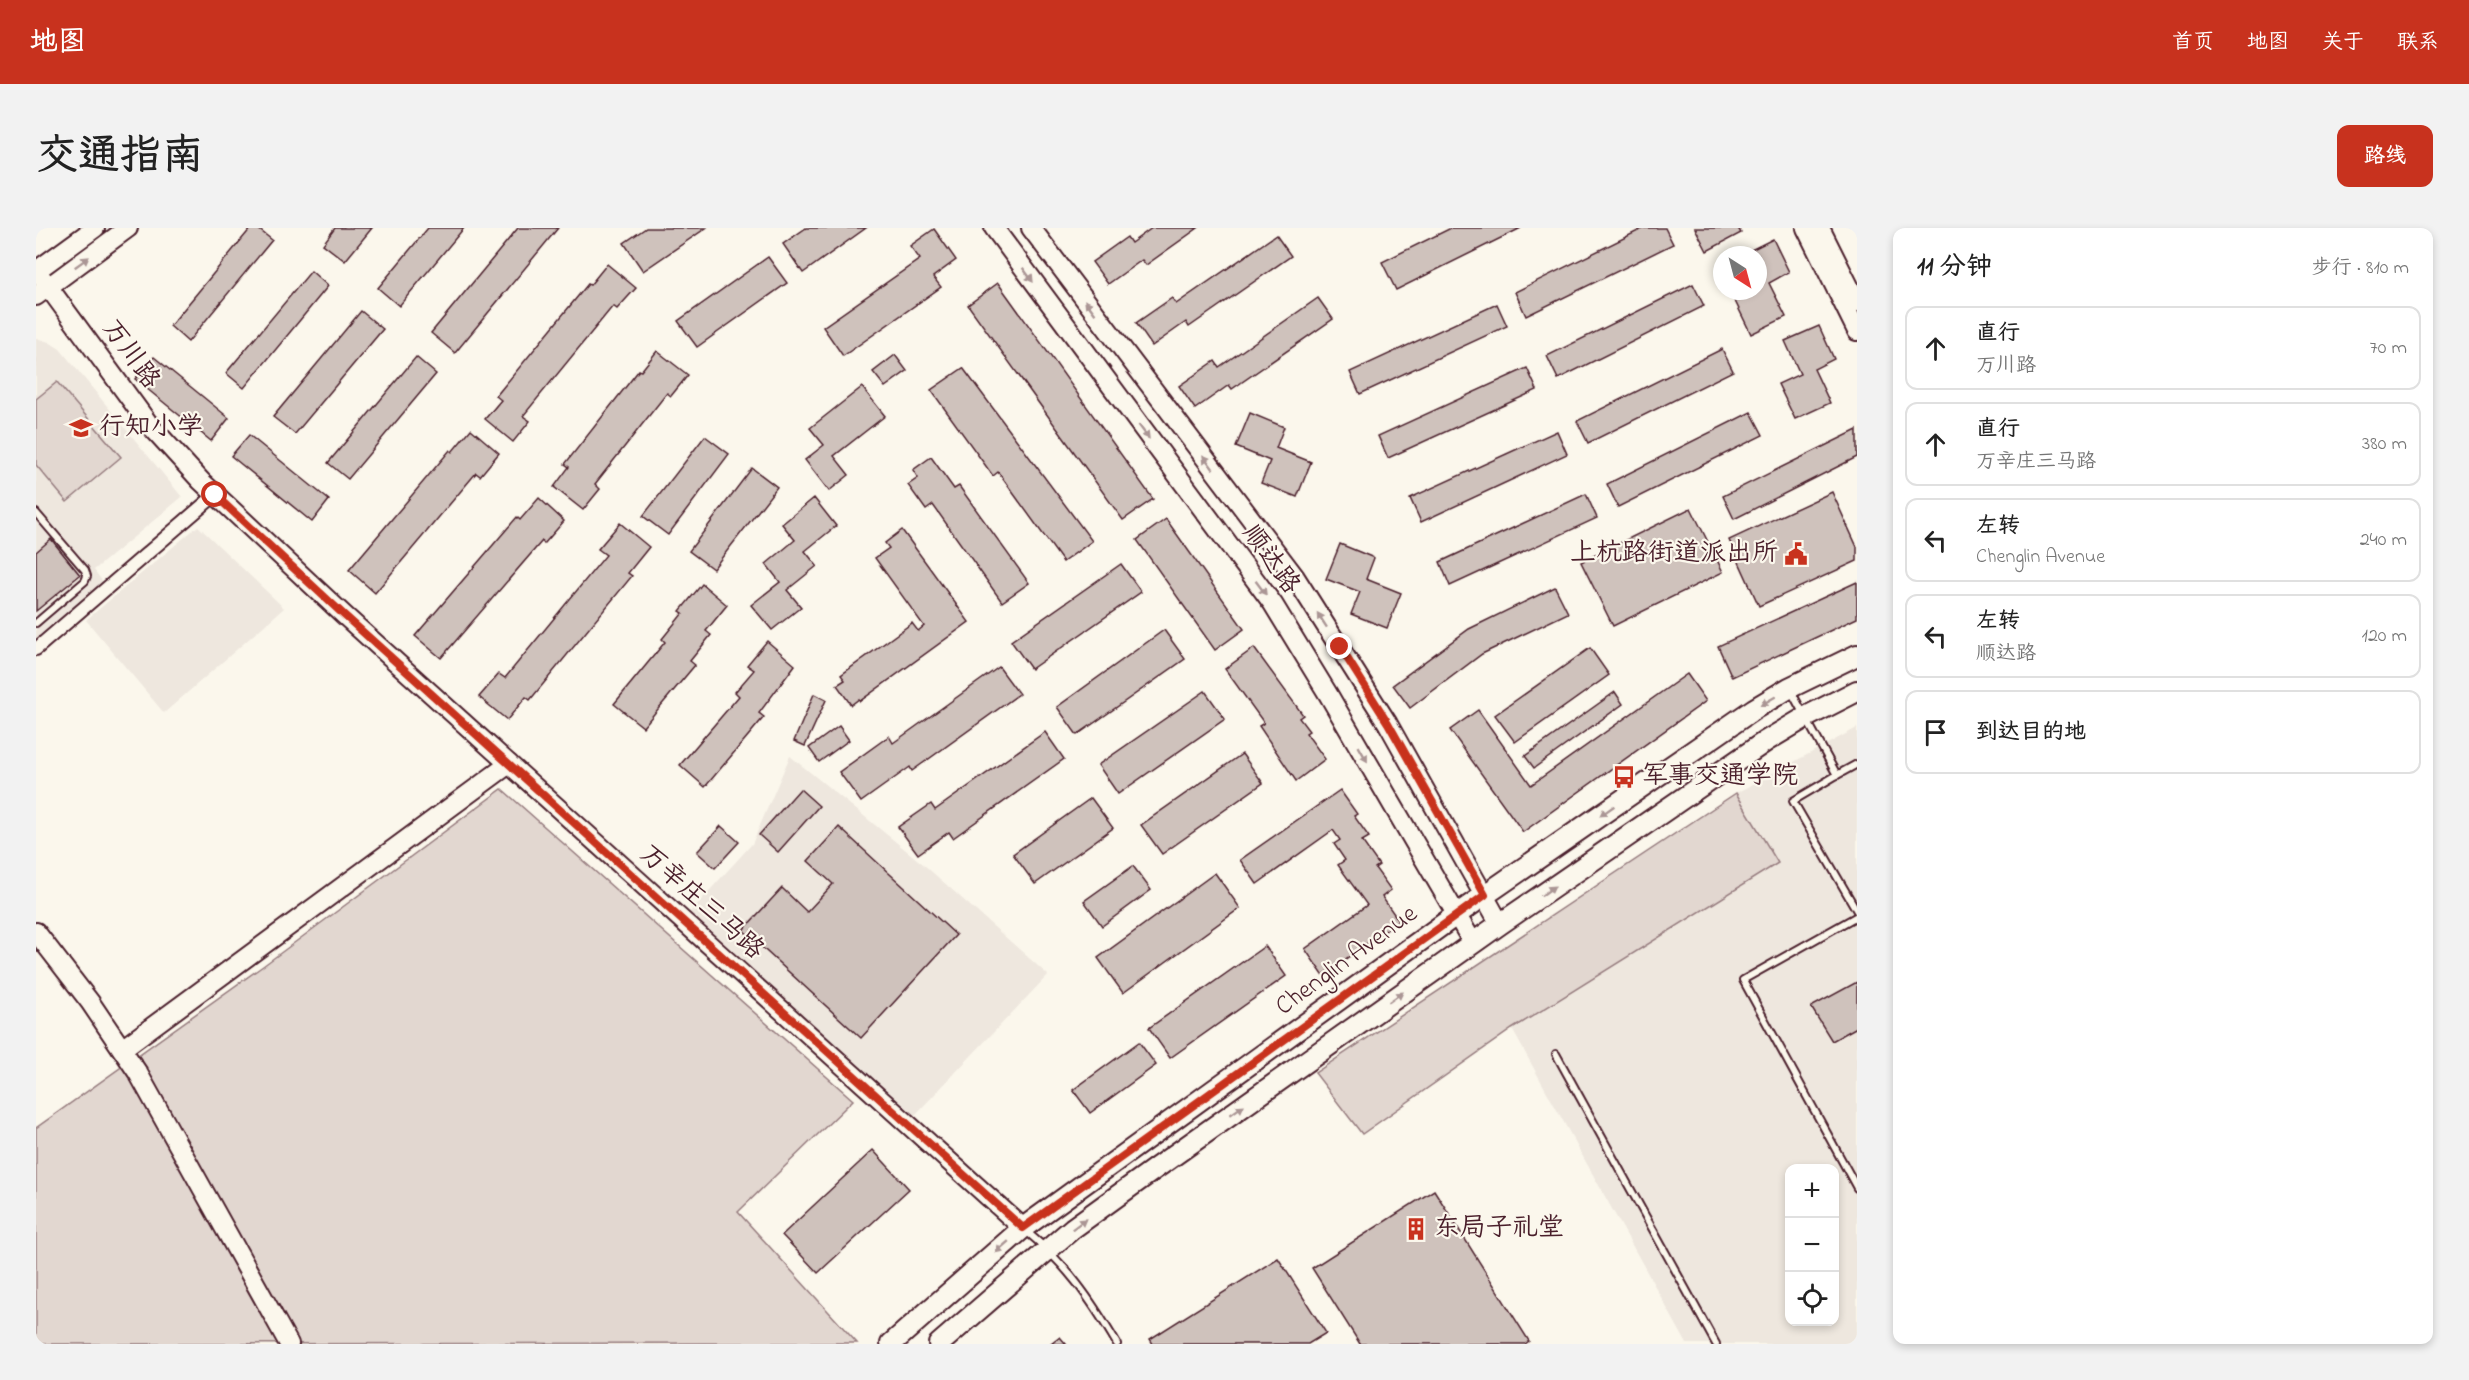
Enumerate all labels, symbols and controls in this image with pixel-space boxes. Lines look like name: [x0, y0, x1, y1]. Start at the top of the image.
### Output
text: 地图: [30, 23, 86, 64]
text: 首页: [2172, 28, 2214, 58]
text: 地图: [2247, 28, 2289, 58]
text: 关于: [2322, 28, 2364, 58]
text: 联系: [2397, 28, 2439, 58]
button: 路线: [2337, 125, 2433, 187]
text: 交通指南: [36, 127, 204, 188]
north arrow: [1713, 246, 1767, 300]
text: 11 分钟: [1917, 249, 1992, 287]
text: 步行 · 810 m: [2312, 254, 2409, 283]
one-way arrow: [74, 256, 90, 268]
one-way arrow: [1022, 268, 1034, 283]
one-way arrow: [1084, 299, 1096, 315]
street label: 万川路: [92, 312, 168, 398]
text: 直行: [1976, 318, 2020, 350]
icon: ahead: [1919, 332, 1952, 365]
text: 70 m: [2370, 334, 2407, 363]
text: 万川路: [1976, 352, 2036, 381]
place label: 行知小学: [99, 409, 203, 447]
text: 直行: [1976, 414, 2020, 446]
school or university icon: 行知小学: [68, 415, 94, 441]
one-way arrow: [1138, 424, 1150, 440]
icon: ahead: [1919, 428, 1952, 461]
text: 380 m: [2362, 430, 2407, 459]
text: 万辛庄三马路: [1976, 448, 2096, 477]
one-way arrow: [1201, 454, 1214, 470]
route start: [201, 481, 227, 507]
text: 左转: [1976, 511, 2020, 543]
street label: 顺达路: [1232, 517, 1308, 603]
icon: left: [1919, 524, 1952, 557]
text: 240 m: [2360, 526, 2407, 555]
place label: 上杭路街道派出所: [1570, 535, 1778, 573]
public building icon: 上杭路街道派出所: [1783, 541, 1809, 567]
text: Chenglin Avenue: [1976, 543, 2105, 572]
one-way arrow: [1255, 580, 1267, 596]
text: 左转: [1976, 606, 2020, 638]
one-way arrow: [1317, 612, 1328, 628]
icon: left: [1919, 620, 1952, 653]
text: 120 m: [2362, 622, 2407, 651]
route end: [1326, 633, 1352, 659]
text: 顺达路: [1976, 640, 2036, 669]
one-way arrow: [1759, 695, 1776, 705]
icon: arrive: [1919, 716, 1952, 749]
text: 到达目的地: [1976, 717, 2086, 749]
one-way arrow: [1358, 746, 1368, 763]
place label: 军事交通学院: [1642, 758, 1798, 796]
bus stop icon: 军事交通学院: [1611, 764, 1637, 790]
one-way arrow: [1599, 805, 1615, 817]
street label: 万辛庄三马路: [630, 837, 772, 969]
one-way arrow: [1540, 886, 1556, 897]
street label: Chenglin Avenue: [1268, 896, 1426, 1026]
one-way arrow: [1388, 991, 1404, 1003]
one-way arrow: [1229, 1105, 1245, 1116]
map controls: [1785, 1164, 1839, 1326]
button: +: [1785, 1164, 1839, 1218]
place label: 东局子礼堂: [1434, 1210, 1564, 1248]
building icon: 东局子礼堂: [1403, 1216, 1429, 1242]
one-way arrow: [1070, 1218, 1086, 1230]
button: −: [1785, 1218, 1839, 1272]
one-way arrow: [995, 1240, 1010, 1253]
button: locate: [1785, 1272, 1839, 1326]

